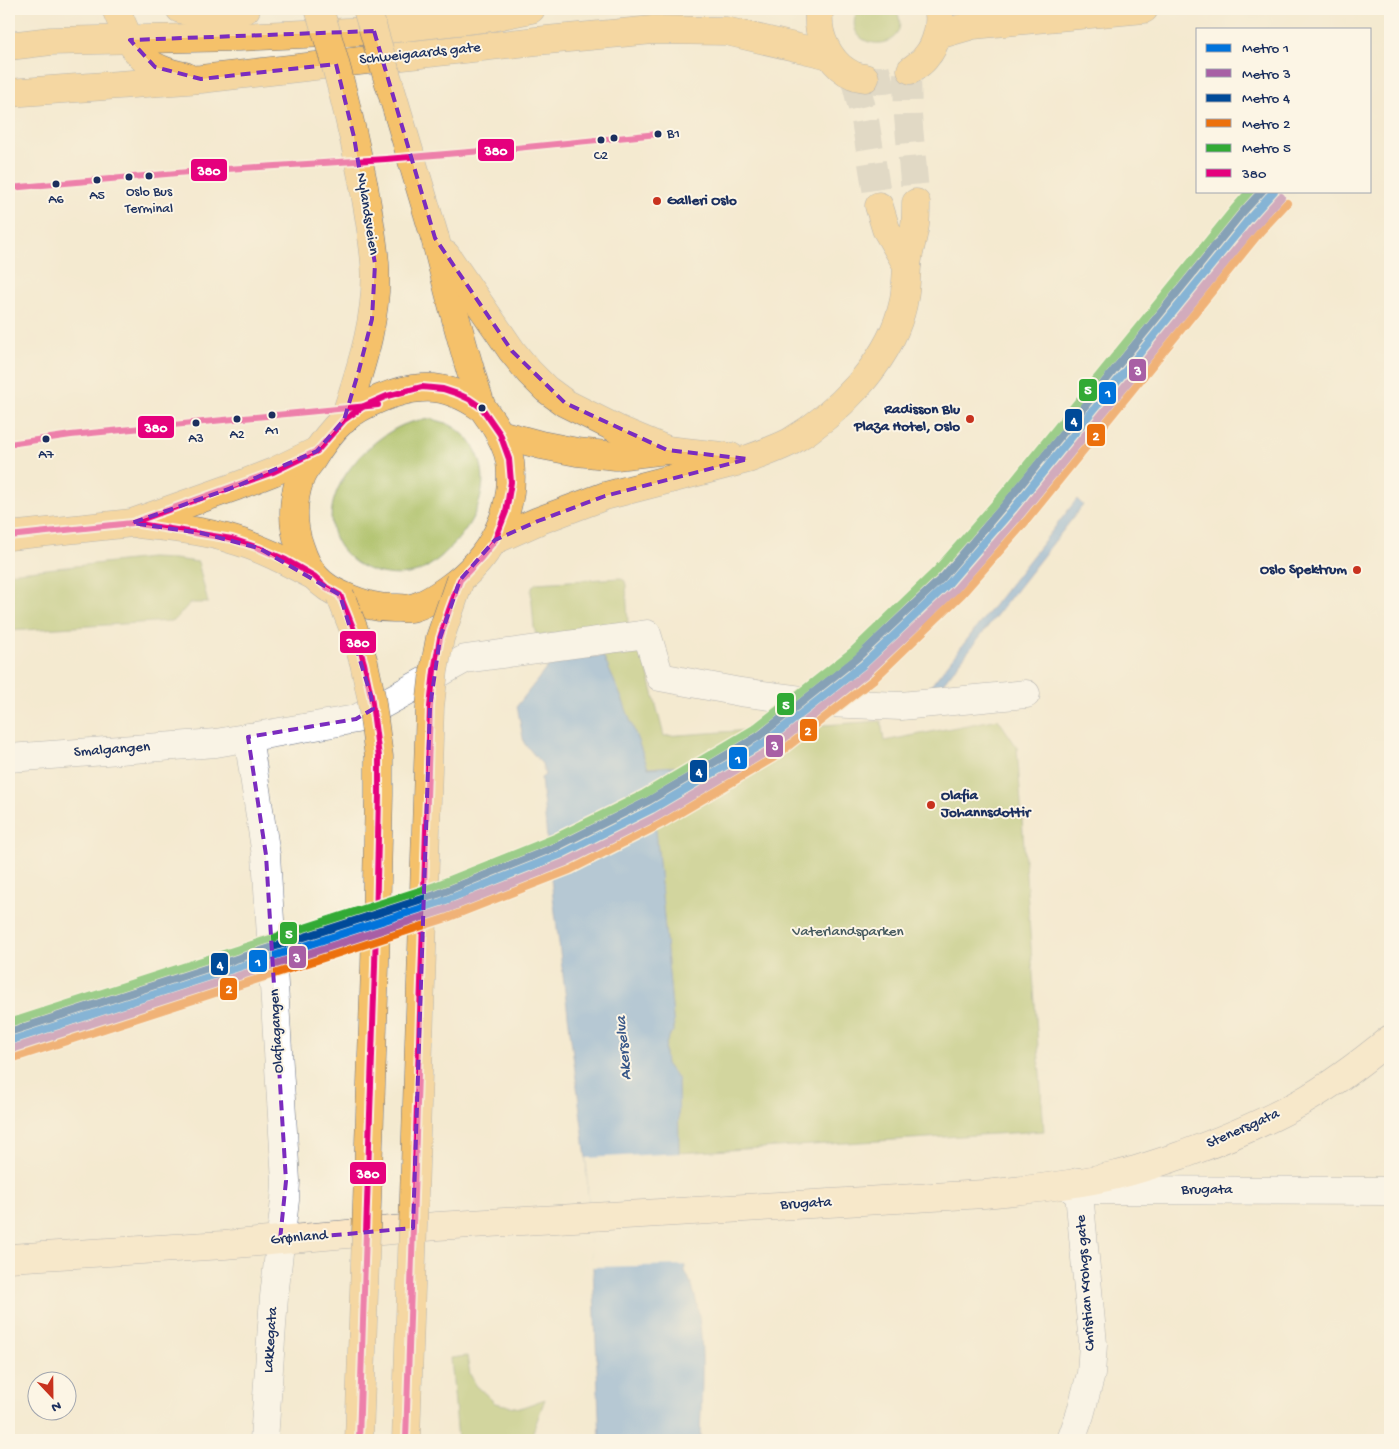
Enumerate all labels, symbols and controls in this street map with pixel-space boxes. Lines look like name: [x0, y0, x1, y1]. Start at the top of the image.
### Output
legend: [1196, 28, 1372, 192]
street label: Schweigaards gate: [358, 39, 482, 69]
text: Metro 1: [1242, 40, 1289, 58]
text: Metro 3: [1242, 66, 1291, 84]
text: Metro 4: [1242, 90, 1290, 108]
text: Metro 2: [1242, 116, 1290, 134]
place label: B1: [666, 126, 680, 143]
marker: B1: [653, 129, 663, 139]
unlabelled marker: [609, 133, 619, 143]
marker: C2: [596, 135, 606, 145]
line badge: 380: [477, 138, 515, 162]
text: Metro 5: [1242, 140, 1291, 158]
text: 380: [484, 144, 507, 161]
place label: C2: [594, 148, 608, 165]
line badge: 380: [190, 158, 228, 182]
text: 380: [197, 164, 220, 181]
text: 380: [1241, 166, 1267, 184]
marker: Oslo Bus Terminal: [144, 171, 154, 181]
unlabelled marker: [124, 172, 134, 182]
street label: Nylandsveien: [352, 172, 382, 256]
marker: A5: [92, 175, 102, 185]
marker: A6: [51, 179, 61, 189]
place label: Oslo Bus Terminal: [124, 184, 173, 218]
place label: A5: [89, 188, 105, 205]
place label: A6: [48, 192, 65, 209]
place label: Galleri Oslo: [667, 192, 737, 210]
marker: Galleri Oslo: [651, 195, 663, 207]
line badge: 3: [1128, 358, 1147, 382]
text: 3: [1133, 364, 1142, 381]
line badge: 5: [1078, 378, 1098, 402]
line badge: 1: [1098, 381, 1117, 405]
text: 5: [1084, 383, 1092, 400]
text: 1: [1104, 386, 1111, 403]
place label: Radisson Blu Plaza Hotel, Oslo: [853, 401, 961, 436]
unlabelled marker: [477, 403, 487, 413]
line badge: 4: [1064, 408, 1083, 432]
marker: A1: [267, 410, 277, 420]
marker: Radisson Blu Plaza Hotel, Oslo: [964, 413, 976, 425]
marker: A2: [232, 414, 242, 424]
text: 4: [1070, 414, 1078, 431]
line badge: 380: [137, 415, 175, 439]
marker: A3: [191, 418, 201, 428]
text: 380: [144, 421, 167, 438]
place label: A1: [265, 423, 279, 440]
line badge: 2: [1086, 423, 1106, 447]
place label: A2: [229, 427, 245, 444]
text: 2: [1093, 429, 1100, 446]
place label: A3: [188, 431, 204, 448]
marker: A7: [41, 434, 51, 444]
place label: A7: [38, 447, 54, 464]
place label: Oslo Spektrum: [1260, 561, 1347, 579]
marker: Oslo Spektrum: [1351, 564, 1363, 576]
line badge: 380: [339, 630, 377, 654]
text: 380: [346, 636, 369, 653]
line badge: 5: [776, 692, 795, 716]
text: 5: [782, 698, 790, 715]
line badge: 2: [799, 718, 818, 742]
text: 2: [805, 724, 812, 741]
line badge: 3: [765, 734, 784, 758]
street label: Smalgangen: [73, 738, 151, 762]
text: 3: [770, 739, 779, 756]
line badge: 1: [728, 746, 748, 770]
text: 1: [734, 752, 741, 769]
line badge: 4: [689, 759, 708, 783]
text: 4: [695, 765, 703, 782]
place label: Olafia Johannsdottir: [940, 787, 1032, 822]
marker: Olafia Johannsdottir: [925, 799, 937, 811]
line badge: 5: [279, 921, 298, 945]
park label: Vaterlandsparken: [791, 923, 904, 941]
text: 5: [285, 927, 293, 944]
line badge: 3: [288, 945, 307, 969]
line badge: 1: [248, 949, 268, 973]
text: 3: [292, 951, 301, 968]
line badge: 4: [210, 952, 229, 976]
text: 1: [254, 955, 261, 972]
text: 4: [216, 958, 224, 975]
line badge: 2: [219, 977, 238, 1001]
text: 2: [226, 982, 233, 999]
street label: Olafiagangen: [266, 988, 288, 1074]
water label: Akerselva: [613, 1014, 637, 1081]
street label: Stenersgata: [1204, 1105, 1283, 1153]
line badge: 380: [349, 1161, 387, 1185]
text: 380: [356, 1167, 379, 1184]
street label: Brugata: [1180, 1181, 1233, 1199]
street label: Brugata: [779, 1194, 833, 1214]
street label: Christian Krohgs gate: [1072, 1214, 1100, 1352]
street label: Grønland: [270, 1226, 329, 1249]
street label: Lakkegata: [260, 1306, 282, 1374]
north arrow: [28, 1372, 78, 1422]
text: N: [49, 1396, 63, 1415]

